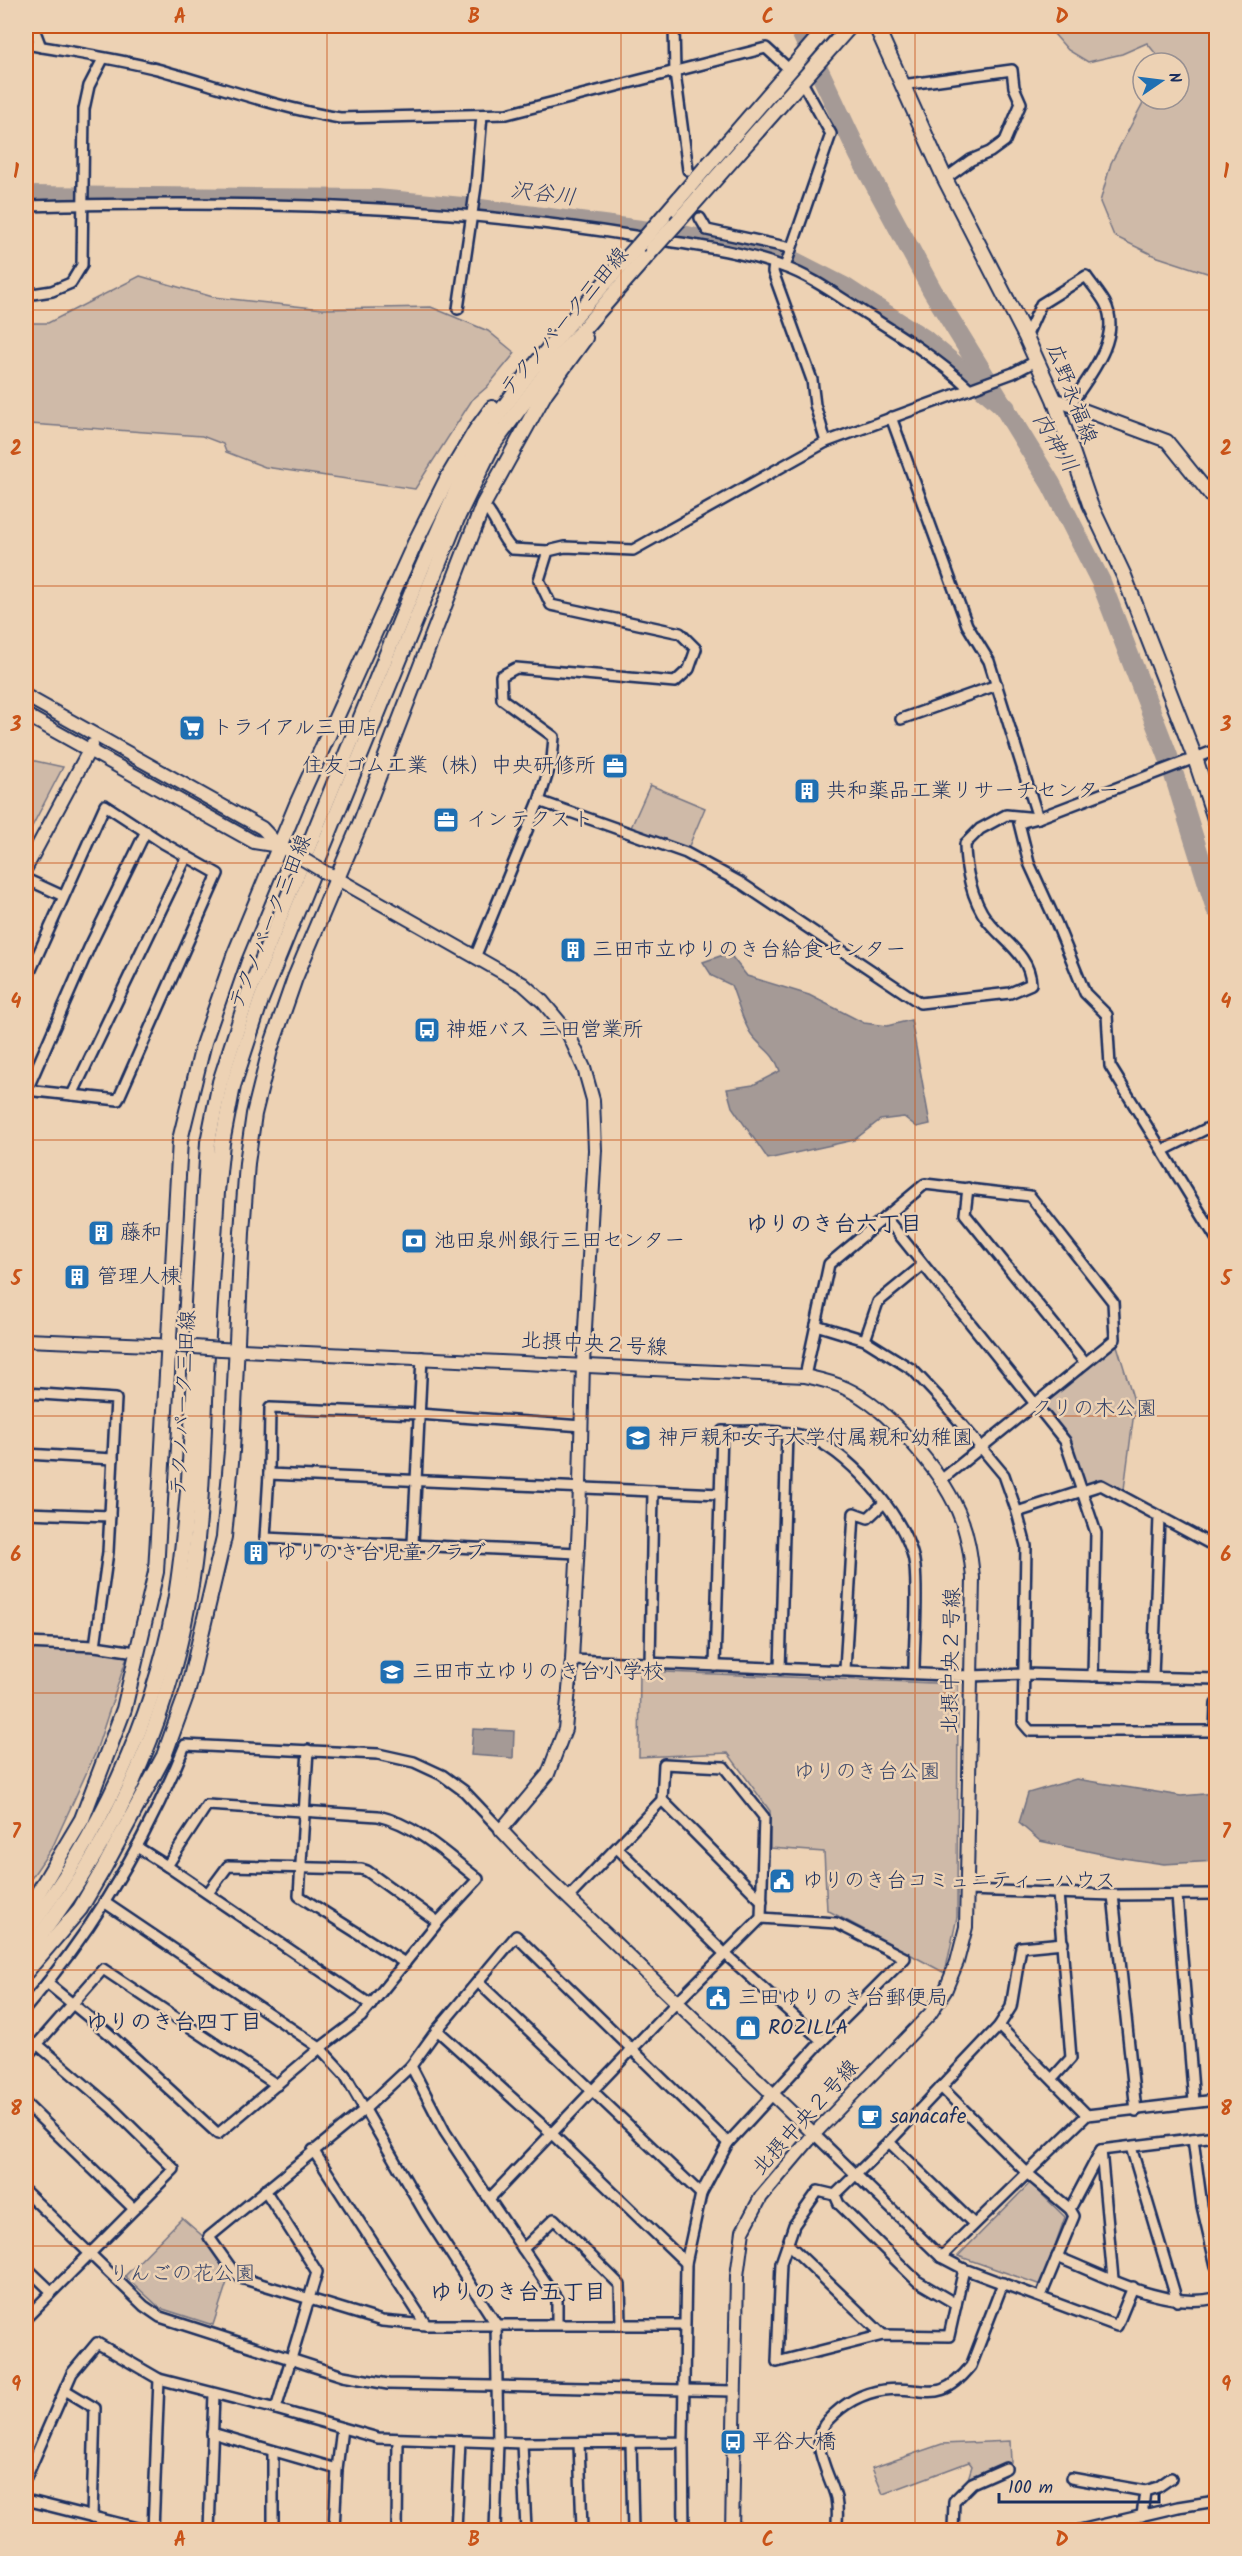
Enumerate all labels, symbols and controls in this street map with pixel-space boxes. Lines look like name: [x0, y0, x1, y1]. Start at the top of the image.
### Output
text: A: [174, 2, 186, 34]
text: B: [468, 2, 480, 34]
text: C: [762, 2, 774, 34]
text: D: [1055, 2, 1069, 34]
north arrow: [1131, 51, 1191, 111]
text: N: [1161, 70, 1187, 86]
text: 1: [13, 157, 19, 189]
text: 1: [1223, 157, 1229, 189]
water label: 沢谷川: [508, 174, 578, 216]
street label: テクノパーク三田線: [493, 240, 637, 404]
street label: 広野永福線: [1037, 339, 1105, 449]
water label: 内神川: [1022, 406, 1086, 480]
text: 2: [10, 434, 22, 466]
text: 2: [1220, 434, 1232, 466]
text: 3: [10, 710, 22, 742]
text: 3: [1220, 710, 1232, 742]
place label: トライアル三田店: [212, 712, 378, 745]
supermarket icon: トライアル三田店: [177, 713, 207, 743]
place label: 住友ゴム工業（株）中央研修所: [302, 750, 596, 783]
office icon: 住友ゴム工業（株）中央研修所: [600, 751, 630, 781]
place label: 共和薬品工業リサーチセンター: [826, 775, 1119, 808]
building icon: 共和薬品工業リサーチセンター: [792, 776, 822, 806]
place label: インテクスト: [466, 804, 594, 837]
office icon: インテクスト: [431, 805, 461, 835]
street label: テクノパーク三田線: [221, 830, 321, 1014]
place label: 三田市立ゆりのき台給食センター: [592, 934, 906, 967]
building icon: 三田市立ゆりのき台給食センター: [558, 935, 588, 965]
text: 4: [11, 987, 22, 1019]
text: 4: [1221, 987, 1232, 1019]
place label: 神姫バス 三田営業所: [446, 1014, 643, 1047]
bus stop icon: 神姫バス 三田営業所: [412, 1015, 442, 1045]
district label: ゆりのき台六丁目: [746, 1208, 922, 1243]
place label: 藤和: [120, 1217, 162, 1250]
building icon: 藤和: [86, 1218, 116, 1248]
place label: 池田泉州銀行三田センター: [434, 1225, 685, 1258]
bank icon: 池田泉州銀行三田センター: [399, 1226, 429, 1256]
place label: 管理人棟: [97, 1261, 181, 1294]
building icon: 管理人棟: [62, 1262, 92, 1292]
text: 5: [10, 1264, 23, 1296]
text: 5: [1220, 1264, 1233, 1296]
street label: テクノパーク三田線: [163, 1309, 205, 1497]
street label: 北摂中央２号線: [520, 1325, 668, 1365]
park label: クリの木公園: [1031, 1393, 1157, 1426]
place label: 神戸親和女子大学付属親和幼稚園: [658, 1422, 973, 1455]
school or university icon: 神戸親和女子大学付属親和幼稚園: [623, 1423, 653, 1453]
place label: ゆりのき台児童クラブ: [276, 1537, 486, 1570]
building icon: ゆりのき台児童クラブ: [241, 1538, 271, 1568]
text: 6: [11, 1540, 22, 1572]
text: 6: [1221, 1540, 1232, 1572]
street label: 北摂中央２号線: [934, 1587, 970, 1735]
place label: 三田市立ゆりのき台小学校: [412, 1656, 664, 1689]
school or university icon: 三田市立ゆりのき台小学校: [377, 1657, 407, 1687]
park label: ゆりのき台公園: [794, 1756, 941, 1789]
text: 7: [11, 1817, 21, 1849]
text: 7: [1221, 1817, 1231, 1849]
place label: ゆりのき台コミュニティーハウス: [802, 1865, 1116, 1898]
public building icon: ゆりのき台コミュニティーハウス: [767, 1866, 797, 1896]
place label: 三田ゆりのき台郵便局: [738, 1982, 948, 2015]
public building icon: 三田ゆりのき台郵便局: [703, 1983, 733, 2013]
district label: ゆりのき台四丁目: [86, 2006, 262, 2041]
place label: ROZILLA: [768, 2012, 848, 2045]
shop icon: ROZILLA: [733, 2013, 763, 2043]
street label: 北摂中央２号線: [745, 2052, 867, 2184]
text: 8: [10, 2094, 22, 2126]
text: 8: [1220, 2094, 1232, 2126]
place label: sanacafe: [890, 2101, 967, 2134]
cafe icon: sanacafe: [855, 2102, 885, 2132]
park label: りんごの花公園: [109, 2258, 256, 2291]
district label: ゆりのき台五丁目: [430, 2276, 606, 2311]
text: 9: [11, 2370, 21, 2402]
text: 9: [1221, 2370, 1231, 2402]
place label: 平谷大橋: [752, 2426, 836, 2459]
bus stop icon: 平谷大橋: [718, 2427, 748, 2457]
scale bar: [999, 2466, 1160, 2504]
text: 100 m: [1008, 2474, 1053, 2503]
text: A: [174, 2525, 186, 2556]
text: B: [468, 2525, 480, 2556]
text: C: [762, 2525, 774, 2556]
text: D: [1055, 2525, 1069, 2556]

